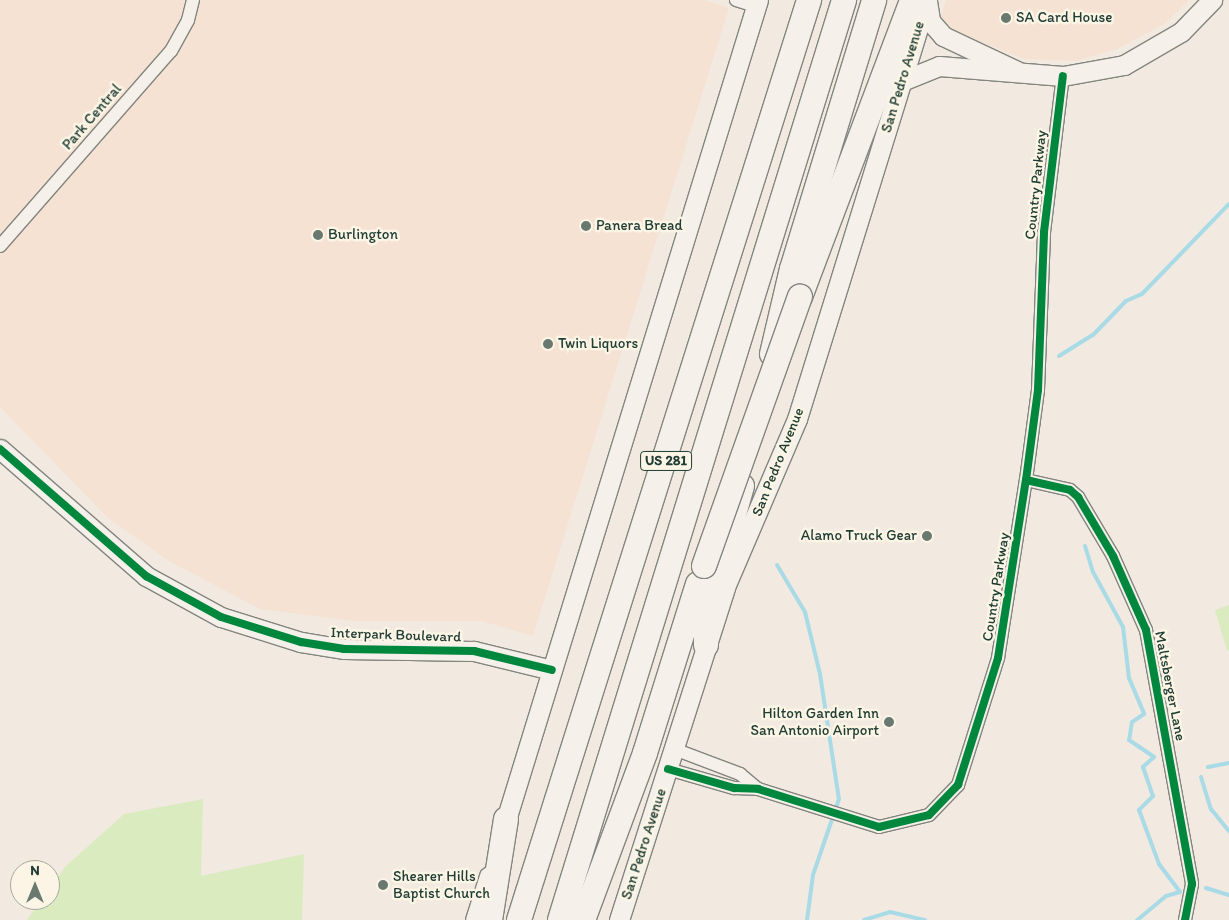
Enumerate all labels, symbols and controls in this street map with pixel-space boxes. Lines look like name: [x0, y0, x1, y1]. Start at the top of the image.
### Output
place label: SA Card House: [1016, 9, 1112, 27]
marker: SA Card House: [1000, 12, 1012, 24]
street label: San Pedro Avenue: [878, 19, 928, 135]
street label: Park Central: [59, 80, 125, 154]
street label: Country Parkway: [1021, 129, 1051, 241]
place label: Panera Bread: [596, 217, 683, 235]
marker: Panera Bread: [580, 220, 592, 232]
place label: Burlington: [328, 226, 398, 244]
marker: Burlington: [312, 229, 324, 241]
place label: Twin Liquors: [558, 335, 638, 353]
marker: Twin Liquors: [542, 338, 554, 350]
street label: San Pedro Avenue: [748, 405, 808, 519]
road number: US 281: [640, 450, 692, 472]
place label: Alamo Truck Gear: [802, 527, 917, 545]
marker: Alamo Truck Gear: [921, 530, 933, 542]
street label: Country Parkway: [978, 531, 1014, 643]
street label: Interpark Boulevard: [330, 624, 462, 646]
street label: Maltsberger Lane: [1150, 629, 1190, 743]
place label: Hilton Garden Inn San Antonio Airport: [750, 704, 879, 739]
marker: Hilton Garden Inn San Antonio Airport: [883, 716, 895, 728]
street label: San Pedro Avenue: [618, 786, 670, 902]
north arrow: [10, 860, 60, 910]
text: N: [30, 862, 40, 879]
place label: Shearer Hills Baptist Church: [393, 867, 490, 902]
marker: Shearer Hills Baptist Church: [377, 879, 389, 891]

